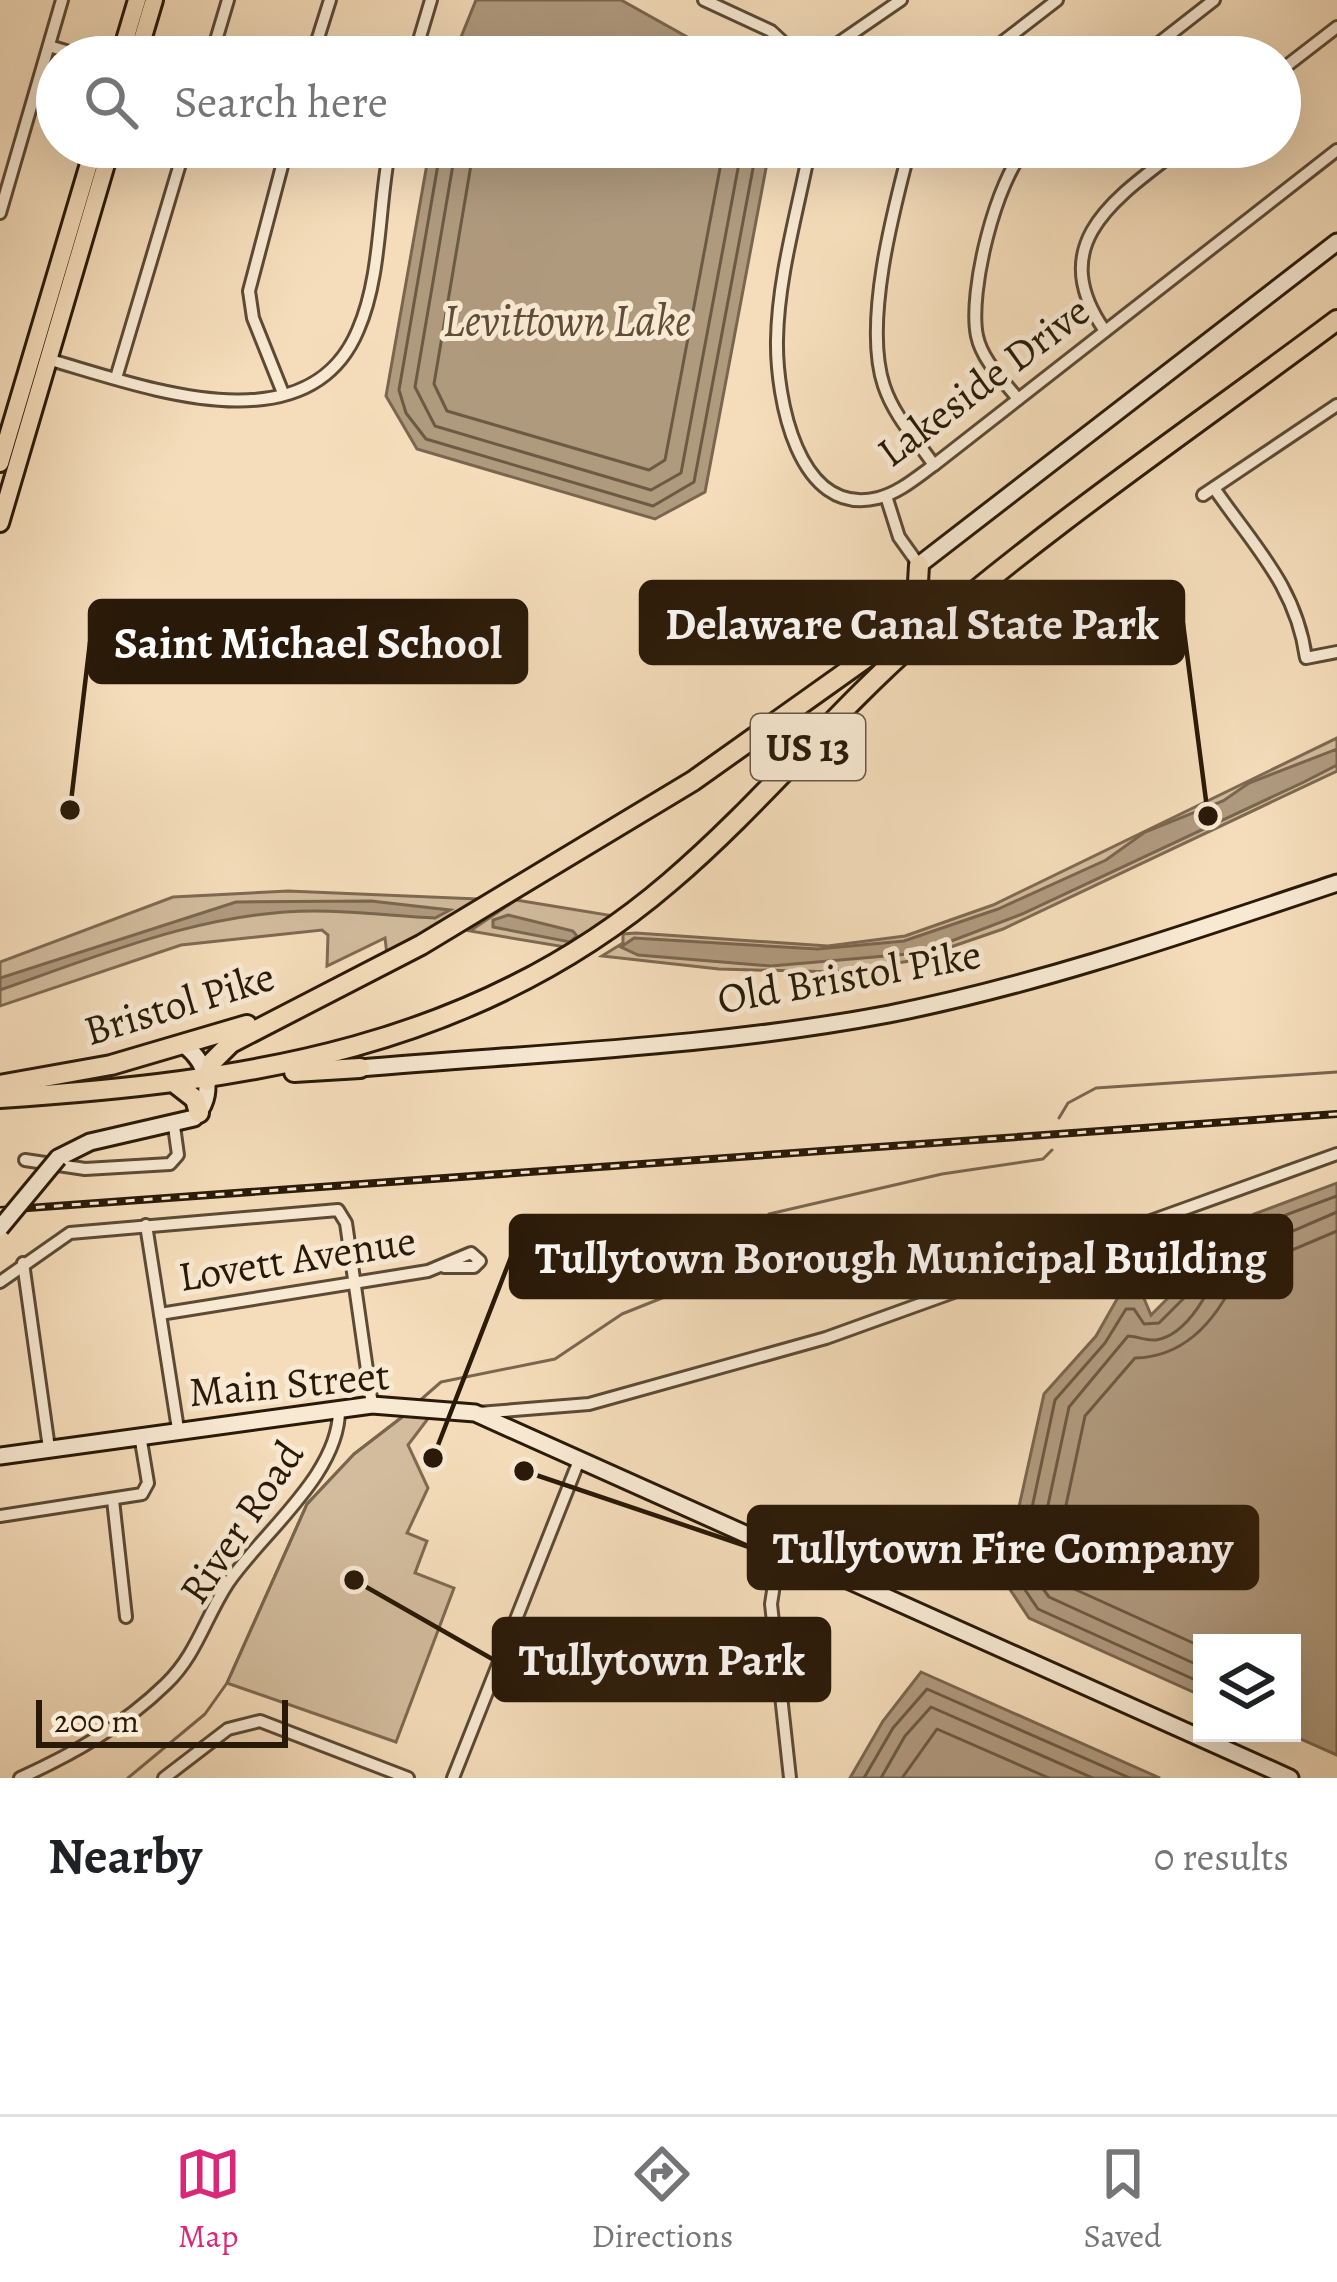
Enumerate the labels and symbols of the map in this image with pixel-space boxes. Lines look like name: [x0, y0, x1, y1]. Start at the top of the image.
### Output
street label: Lakeside Drive: [865, 282, 1101, 480]
water label: Levittown Lake: [443, 289, 691, 351]
callout: Delaware Canal State Park: [641, 582, 1183, 663]
text: Delaware Canal State Park: [665, 593, 1160, 655]
callout: Saint Michael School: [90, 601, 526, 682]
text: Saint Michael School: [114, 612, 502, 674]
road number: US 13: [751, 714, 865, 780]
street label: Old Bristol Pike: [713, 925, 985, 1027]
street label: Bristol Pike: [77, 947, 281, 1059]
street label: Lovett Avenue: [174, 1211, 420, 1305]
callout: Tullytown Borough Municipal Building: [511, 1216, 1291, 1297]
text: Tullytown Borough Municipal Building: [535, 1227, 1267, 1289]
street label: Main Street: [186, 1346, 392, 1420]
street label: River Road: [165, 1429, 317, 1615]
callout: Tullytown Fire Company: [749, 1507, 1257, 1588]
text: Tullytown Fire Company: [773, 1517, 1234, 1579]
callout: Tullytown Park: [494, 1619, 829, 1700]
text: Tullytown Park: [519, 1629, 806, 1691]
scale bar: [36, 1694, 288, 1747]

